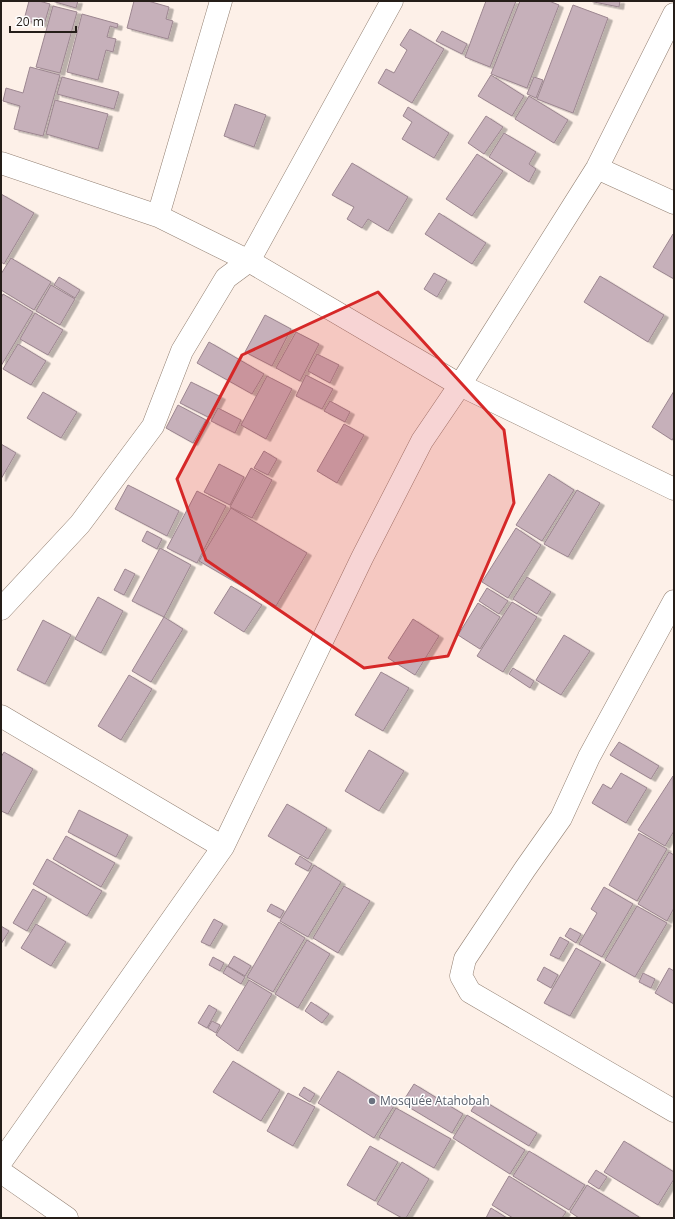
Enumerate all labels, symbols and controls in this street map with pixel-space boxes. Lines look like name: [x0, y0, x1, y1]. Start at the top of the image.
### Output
scale bar: [10, 8, 76, 34]
text: 20 m: [16, 13, 44, 30]
place label: Mosquée Atahobah: [380, 1092, 490, 1109]
marker: Mosquée Atahobah: [367, 1096, 377, 1106]

